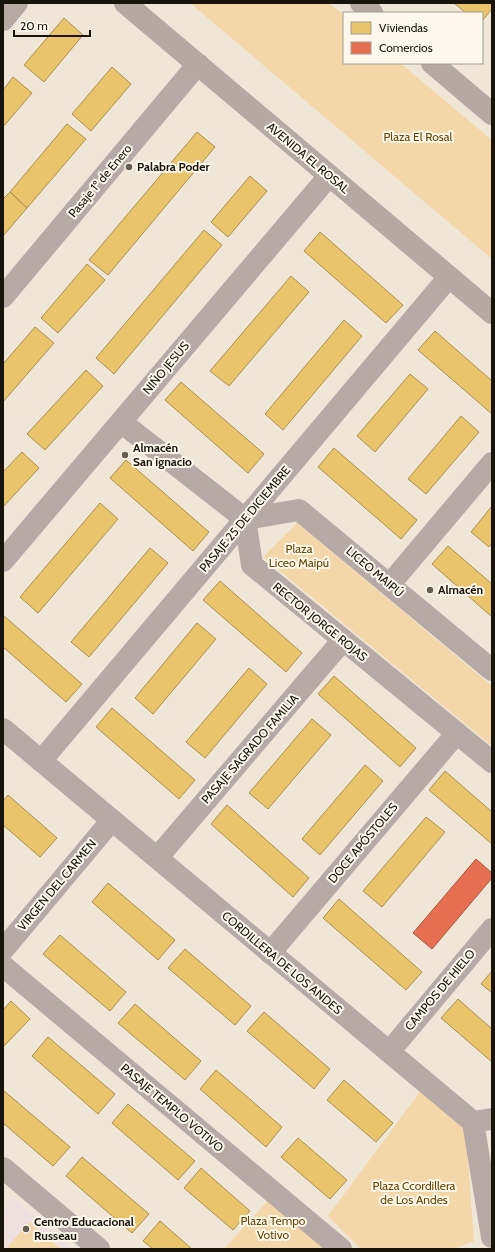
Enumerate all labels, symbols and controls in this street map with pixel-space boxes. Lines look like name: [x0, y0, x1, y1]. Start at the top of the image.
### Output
scale bar: [14, 12, 90, 38]
legend: [343, 12, 483, 64]
text: 20 m: [20, 18, 48, 33]
text: Viviendas: [379, 20, 428, 35]
text: Comercios: [379, 40, 433, 55]
street label: AVENIDA EL ROSAL: [264, 119, 353, 197]
park label: Plaza El Rosal: [384, 129, 453, 144]
street label: Pasaje 1º de Enero: [65, 141, 135, 220]
place label: Palabra Poder: [137, 159, 209, 174]
marker: Palabra Poder: [124, 162, 134, 172]
street label: NIÑO JESUS: [139, 338, 192, 397]
place label: Almacén San ignacio: [133, 440, 192, 469]
marker: Almacén San ignacio: [120, 450, 130, 460]
street label: PASAJE 25 DE DICIEMBRE: [196, 462, 294, 575]
park label: Plaza Liceo Maipú: [269, 541, 329, 570]
street label: LICEO MAIPÚ: [343, 543, 407, 600]
street label: RECTOR JORGE ROJAS: [270, 579, 371, 664]
place label: Almacén: [438, 582, 483, 597]
marker: Almacén: [425, 585, 435, 595]
street label: PASAJE SAGRADO FAMILIA: [198, 690, 302, 807]
street label: DOCE APÓSTOLES: [325, 799, 401, 886]
street label: VIRGEN DEL CARMEN: [14, 836, 99, 933]
street label: CORDILLERA DE LOS ANDES: [219, 908, 346, 1017]
street label: CAMPOS DE HIELO: [401, 946, 478, 1033]
street label: PASAJE TEMPLO VOTIVO: [118, 1060, 227, 1155]
park label: Plaza Ccordillera de Los Andes: [373, 1178, 456, 1207]
park label: Plaza Tempo Votivo: [241, 1213, 306, 1242]
place label: Centro Educacional Russeau: [34, 1214, 134, 1243]
marker: Centro Educacional Russeau: [21, 1224, 31, 1234]

